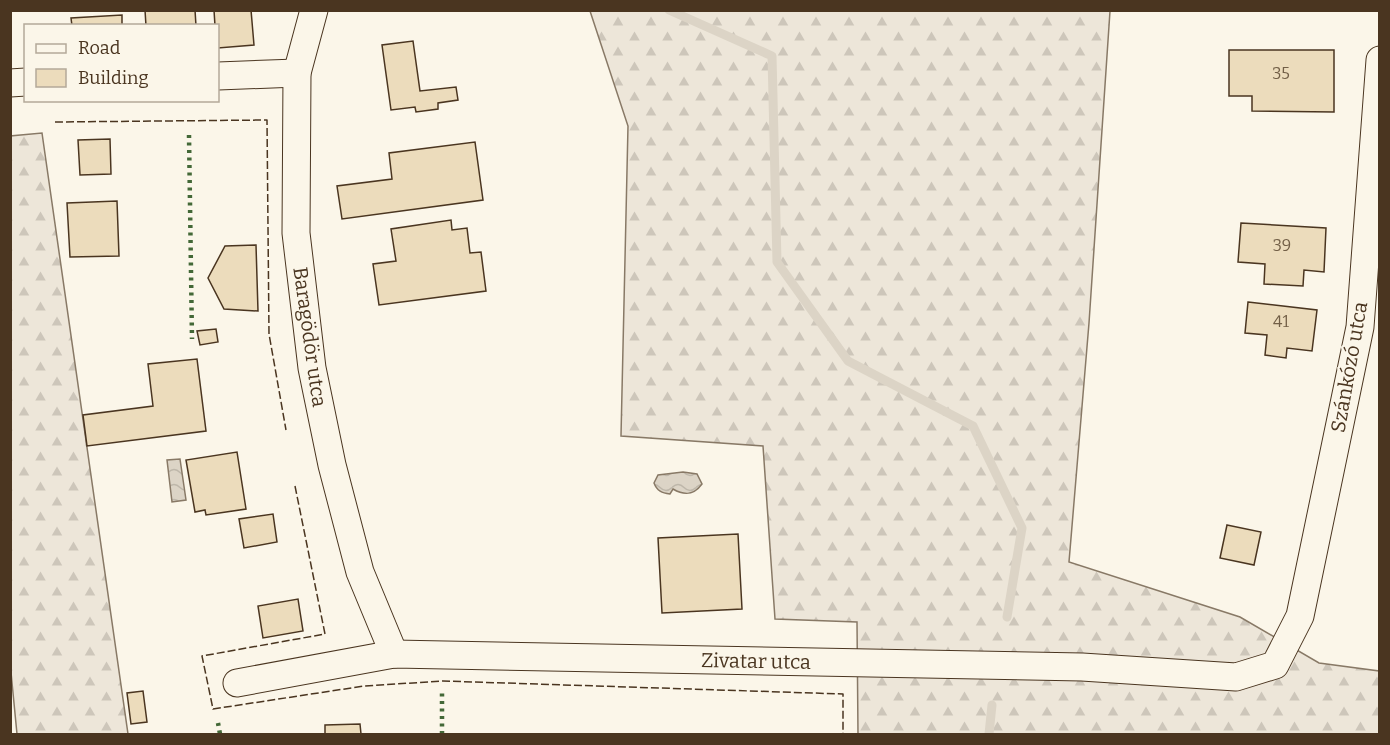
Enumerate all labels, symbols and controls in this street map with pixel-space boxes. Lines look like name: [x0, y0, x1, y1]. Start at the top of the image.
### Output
legend: [24, 24, 219, 102]
text: Road: [78, 37, 121, 59]
house number: 35: [1272, 64, 1290, 83]
text: Building: [78, 67, 149, 89]
house number: 39: [1273, 236, 1291, 255]
street label: Baragödör utca: [288, 265, 332, 409]
street label: Szánkózó utca: [1326, 300, 1372, 434]
house number: 41: [1273, 312, 1289, 331]
street label: Zivatar utca: [701, 648, 811, 674]

